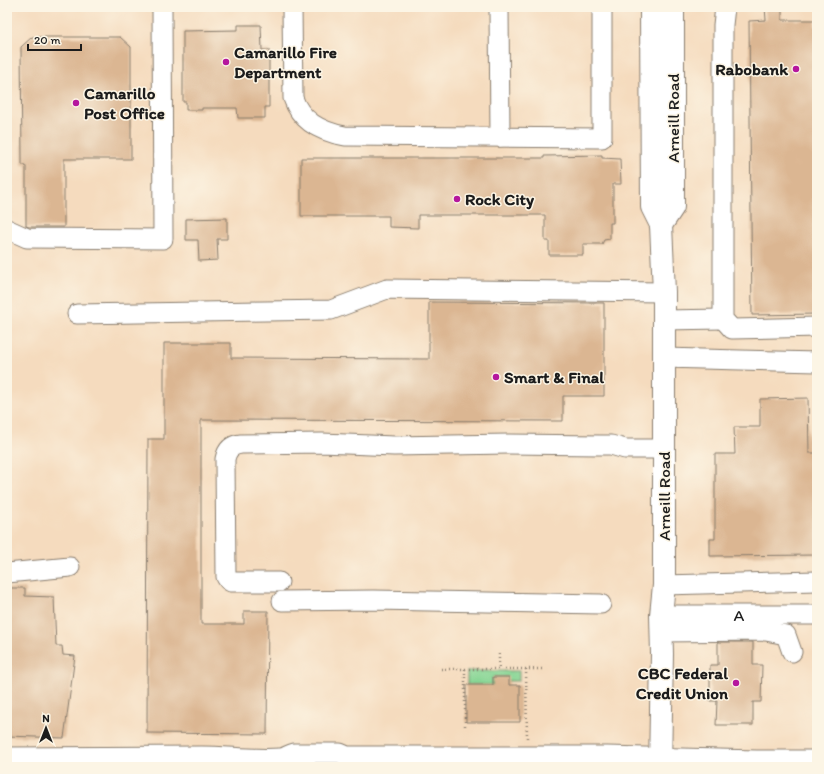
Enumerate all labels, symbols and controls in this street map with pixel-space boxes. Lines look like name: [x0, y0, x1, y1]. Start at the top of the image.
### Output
scale bar: [28, 26, 81, 52]
text: 20 m: [34, 33, 61, 47]
place label: Camarillo Fire Department: [234, 42, 337, 83]
marker: Camarillo Fire Department: [221, 57, 231, 67]
place label: Rabobank: [715, 59, 788, 79]
marker: Rabobank: [791, 64, 801, 74]
street label: Arneill Road: [663, 73, 683, 163]
place label: Camarillo Post Office: [84, 83, 165, 123]
marker: Camarillo Post Office: [71, 98, 81, 108]
place label: Rock City: [465, 189, 535, 210]
marker: Rock City: [452, 194, 462, 204]
place label: Smart & Final: [504, 367, 604, 387]
marker: Smart & Final: [491, 372, 501, 382]
street label: Arneill Road: [654, 451, 674, 541]
street label: A: [734, 605, 745, 625]
place label: CBC Federal Credit Union: [636, 663, 729, 703]
marker: CBC Federal Credit Union: [731, 678, 741, 688]
north arrow: [26, 708, 66, 748]
text: N: [42, 712, 50, 725]

